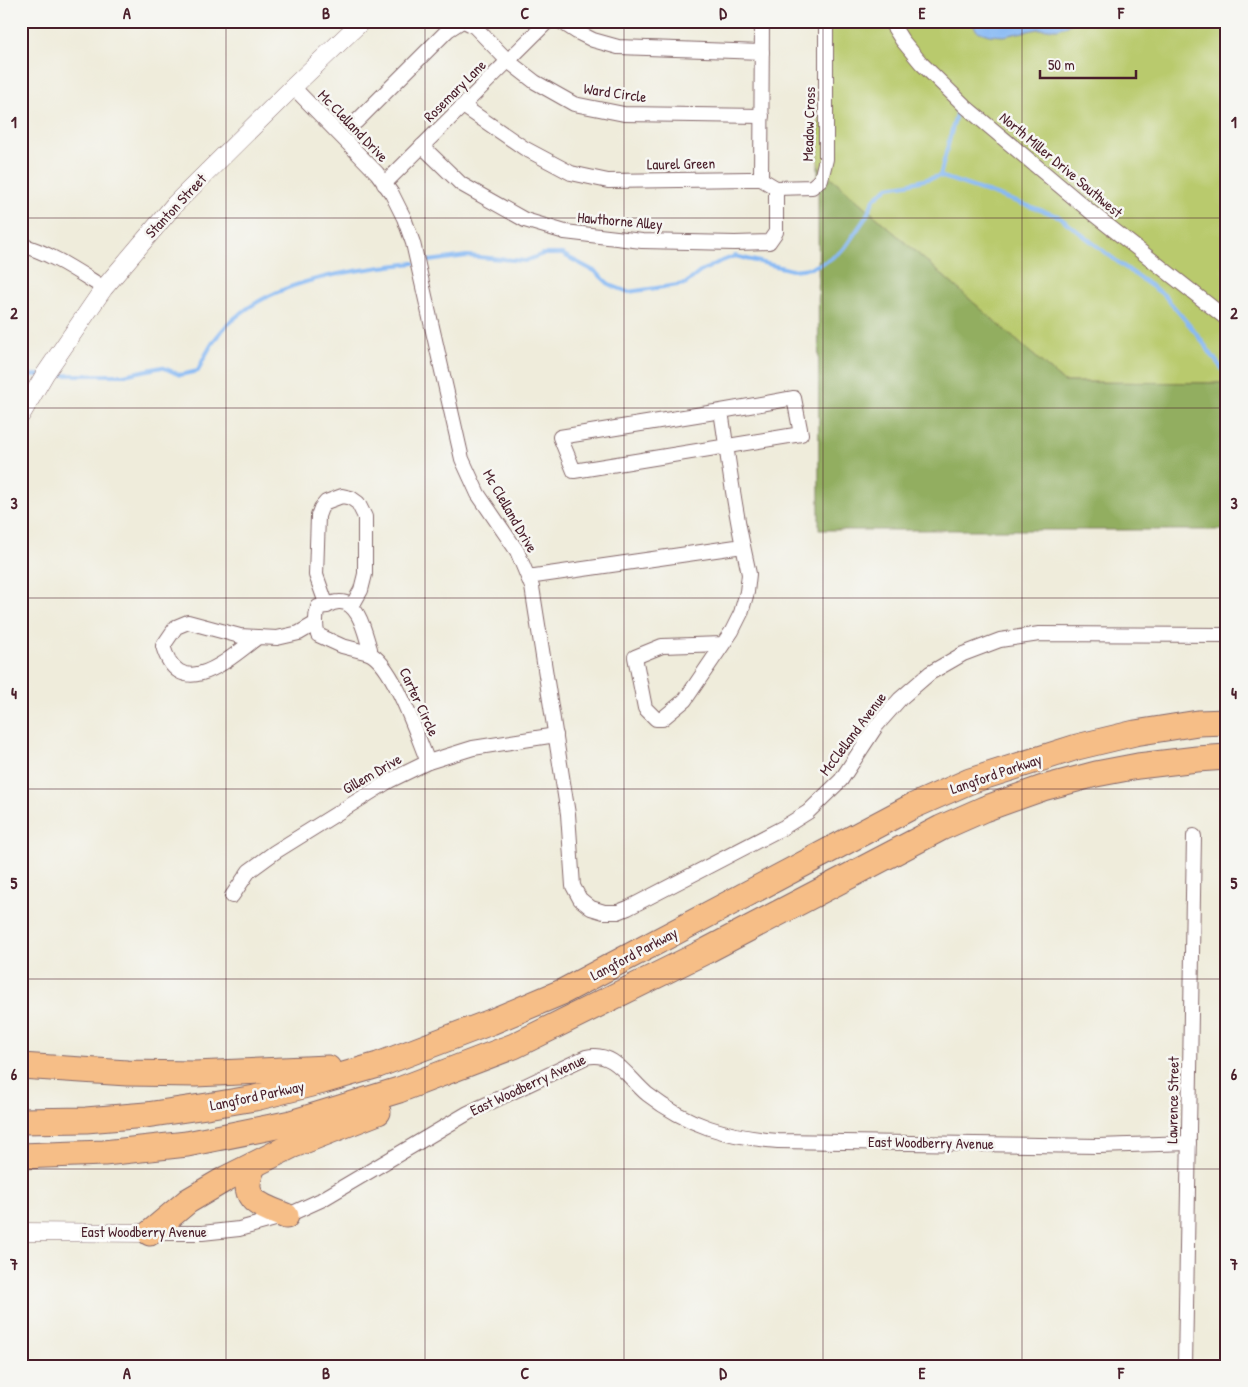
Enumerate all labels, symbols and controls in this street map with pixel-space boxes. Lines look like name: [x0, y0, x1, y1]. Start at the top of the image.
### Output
text: A: [123, 2, 131, 24]
text: B: [322, 2, 330, 24]
text: C: [521, 2, 530, 24]
text: D: [719, 2, 727, 24]
text: E: [918, 2, 926, 24]
text: F: [1117, 2, 1125, 24]
scale bar: [1040, 48, 1137, 80]
text: 50 m: [1048, 54, 1075, 75]
street label: Rosemary Lane: [419, 55, 491, 127]
street label: Ward Circle: [582, 78, 648, 107]
street label: Mc Clelland Drive: [313, 85, 393, 166]
street label: Meadow Cross: [797, 86, 820, 162]
street label: North Miller Drive Southwest: [995, 107, 1128, 223]
text: 1: [11, 111, 17, 133]
text: 1: [1231, 111, 1237, 133]
street label: Laurel Green: [647, 152, 716, 175]
street label: Stanton Street: [140, 168, 212, 242]
street label: Hawthorne Alley: [577, 206, 664, 235]
text: 2: [10, 302, 18, 324]
text: 2: [1230, 302, 1238, 324]
street label: Mc Clelland Drive: [478, 465, 543, 556]
text: 3: [10, 492, 18, 514]
text: 3: [1230, 492, 1238, 514]
street label: Carter Circle: [394, 664, 444, 739]
text: 4: [11, 682, 17, 704]
text: 4: [1231, 682, 1237, 704]
street label: McClelland Avenue: [814, 688, 891, 780]
street label: Gillem Drive: [338, 748, 405, 799]
street label: Langford Parkway: [947, 748, 1044, 799]
text: 5: [11, 872, 18, 894]
text: 5: [1231, 872, 1238, 894]
street label: Langford Parkway: [587, 922, 681, 985]
street label: East Woodberry Avenue: [466, 1048, 589, 1121]
street label: Lawrence Street: [1161, 1055, 1184, 1144]
text: 6: [11, 1063, 18, 1085]
text: 6: [1231, 1063, 1238, 1085]
street label: Langford Parkway: [208, 1075, 306, 1116]
street label: East Woodberry Avenue: [868, 1131, 994, 1154]
street label: East Woodberry Avenue: [81, 1221, 207, 1242]
text: 7: [9, 1253, 18, 1275]
text: 7: [1229, 1253, 1238, 1275]
text: A: [123, 1362, 131, 1384]
text: B: [322, 1362, 330, 1384]
text: C: [521, 1362, 530, 1384]
text: D: [719, 1362, 727, 1384]
text: E: [918, 1362, 926, 1384]
text: F: [1117, 1362, 1125, 1384]

